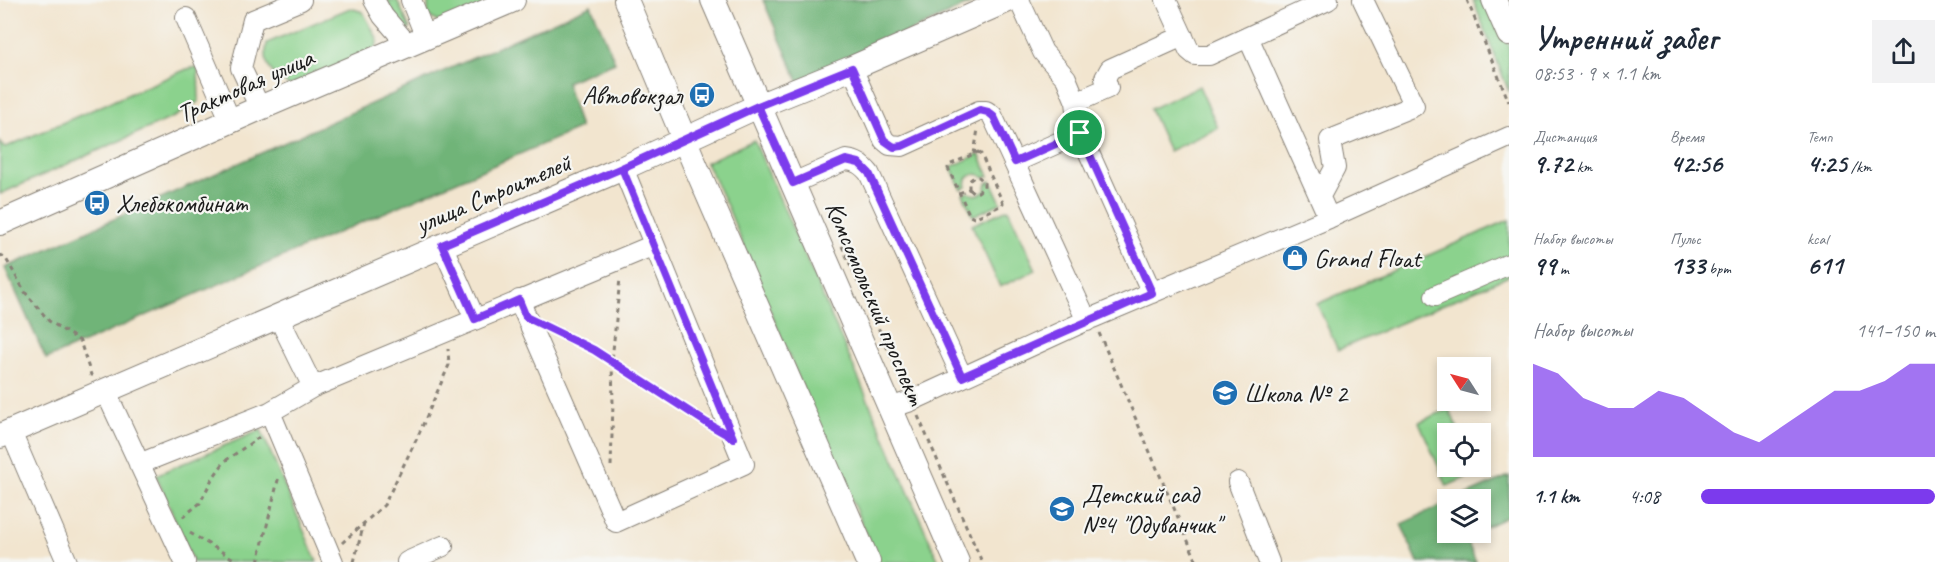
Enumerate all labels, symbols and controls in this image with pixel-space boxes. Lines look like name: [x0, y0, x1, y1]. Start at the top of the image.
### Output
text: Утренний забег: [1533, 17, 1717, 59]
button: share: [1872, 20, 1935, 83]
street label: Трактовая улица: [172, 40, 320, 130]
text: 08:53 · 9 × 1.1 km: [1533, 61, 1660, 86]
place label: Автовокзал: [582, 79, 685, 112]
bus stop icon: Автовокзал: [687, 80, 717, 110]
pin: [1054, 107, 1105, 158]
icon: arrive: [1063, 116, 1096, 149]
text: Дистанция: [1533, 127, 1597, 147]
text: Время: [1670, 127, 1704, 147]
text: Темп: [1807, 127, 1833, 147]
street label: улица Строителей: [409, 145, 578, 242]
text: 9.72: [1533, 147, 1573, 180]
text: 42:56: [1670, 147, 1722, 180]
text: 4:25: [1807, 147, 1847, 180]
text: km: [1573, 157, 1592, 177]
text: /km: [1847, 157, 1872, 177]
place label: Хлебокомбинат: [116, 187, 249, 220]
bus stop icon: Хлебокомбинат: [82, 188, 112, 218]
street label: Комсомольский проспект: [818, 196, 934, 412]
text: Набор высоты: [1533, 229, 1612, 249]
text: Пульс: [1670, 229, 1701, 249]
text: kcal: [1807, 229, 1828, 249]
place label: Grand Float: [1314, 242, 1423, 275]
shop icon: Grand Float: [1280, 243, 1310, 273]
text: 99: [1533, 249, 1556, 282]
text: 133: [1670, 249, 1705, 282]
text: 611: [1807, 249, 1843, 282]
text: m: [1556, 259, 1569, 279]
text: bpm: [1705, 259, 1731, 279]
text: Набор высоты: [1533, 318, 1632, 343]
text: 141–150 m: [1856, 318, 1935, 343]
north arrow: [1437, 357, 1491, 411]
map controls: [1437, 357, 1491, 543]
place label: Школа № 2: [1244, 377, 1349, 410]
school or university icon: Школа № 2: [1210, 378, 1240, 408]
button: locate: [1437, 423, 1491, 477]
place label: Детский сад №4 "Одуванчик": [1082, 478, 1225, 541]
text: 1.1 km: [1533, 484, 1580, 509]
text: 4:08: [1629, 484, 1660, 509]
button: layers: [1437, 489, 1491, 543]
school or university icon: Детский сад №4 "Одуванчик": [1047, 494, 1077, 524]

